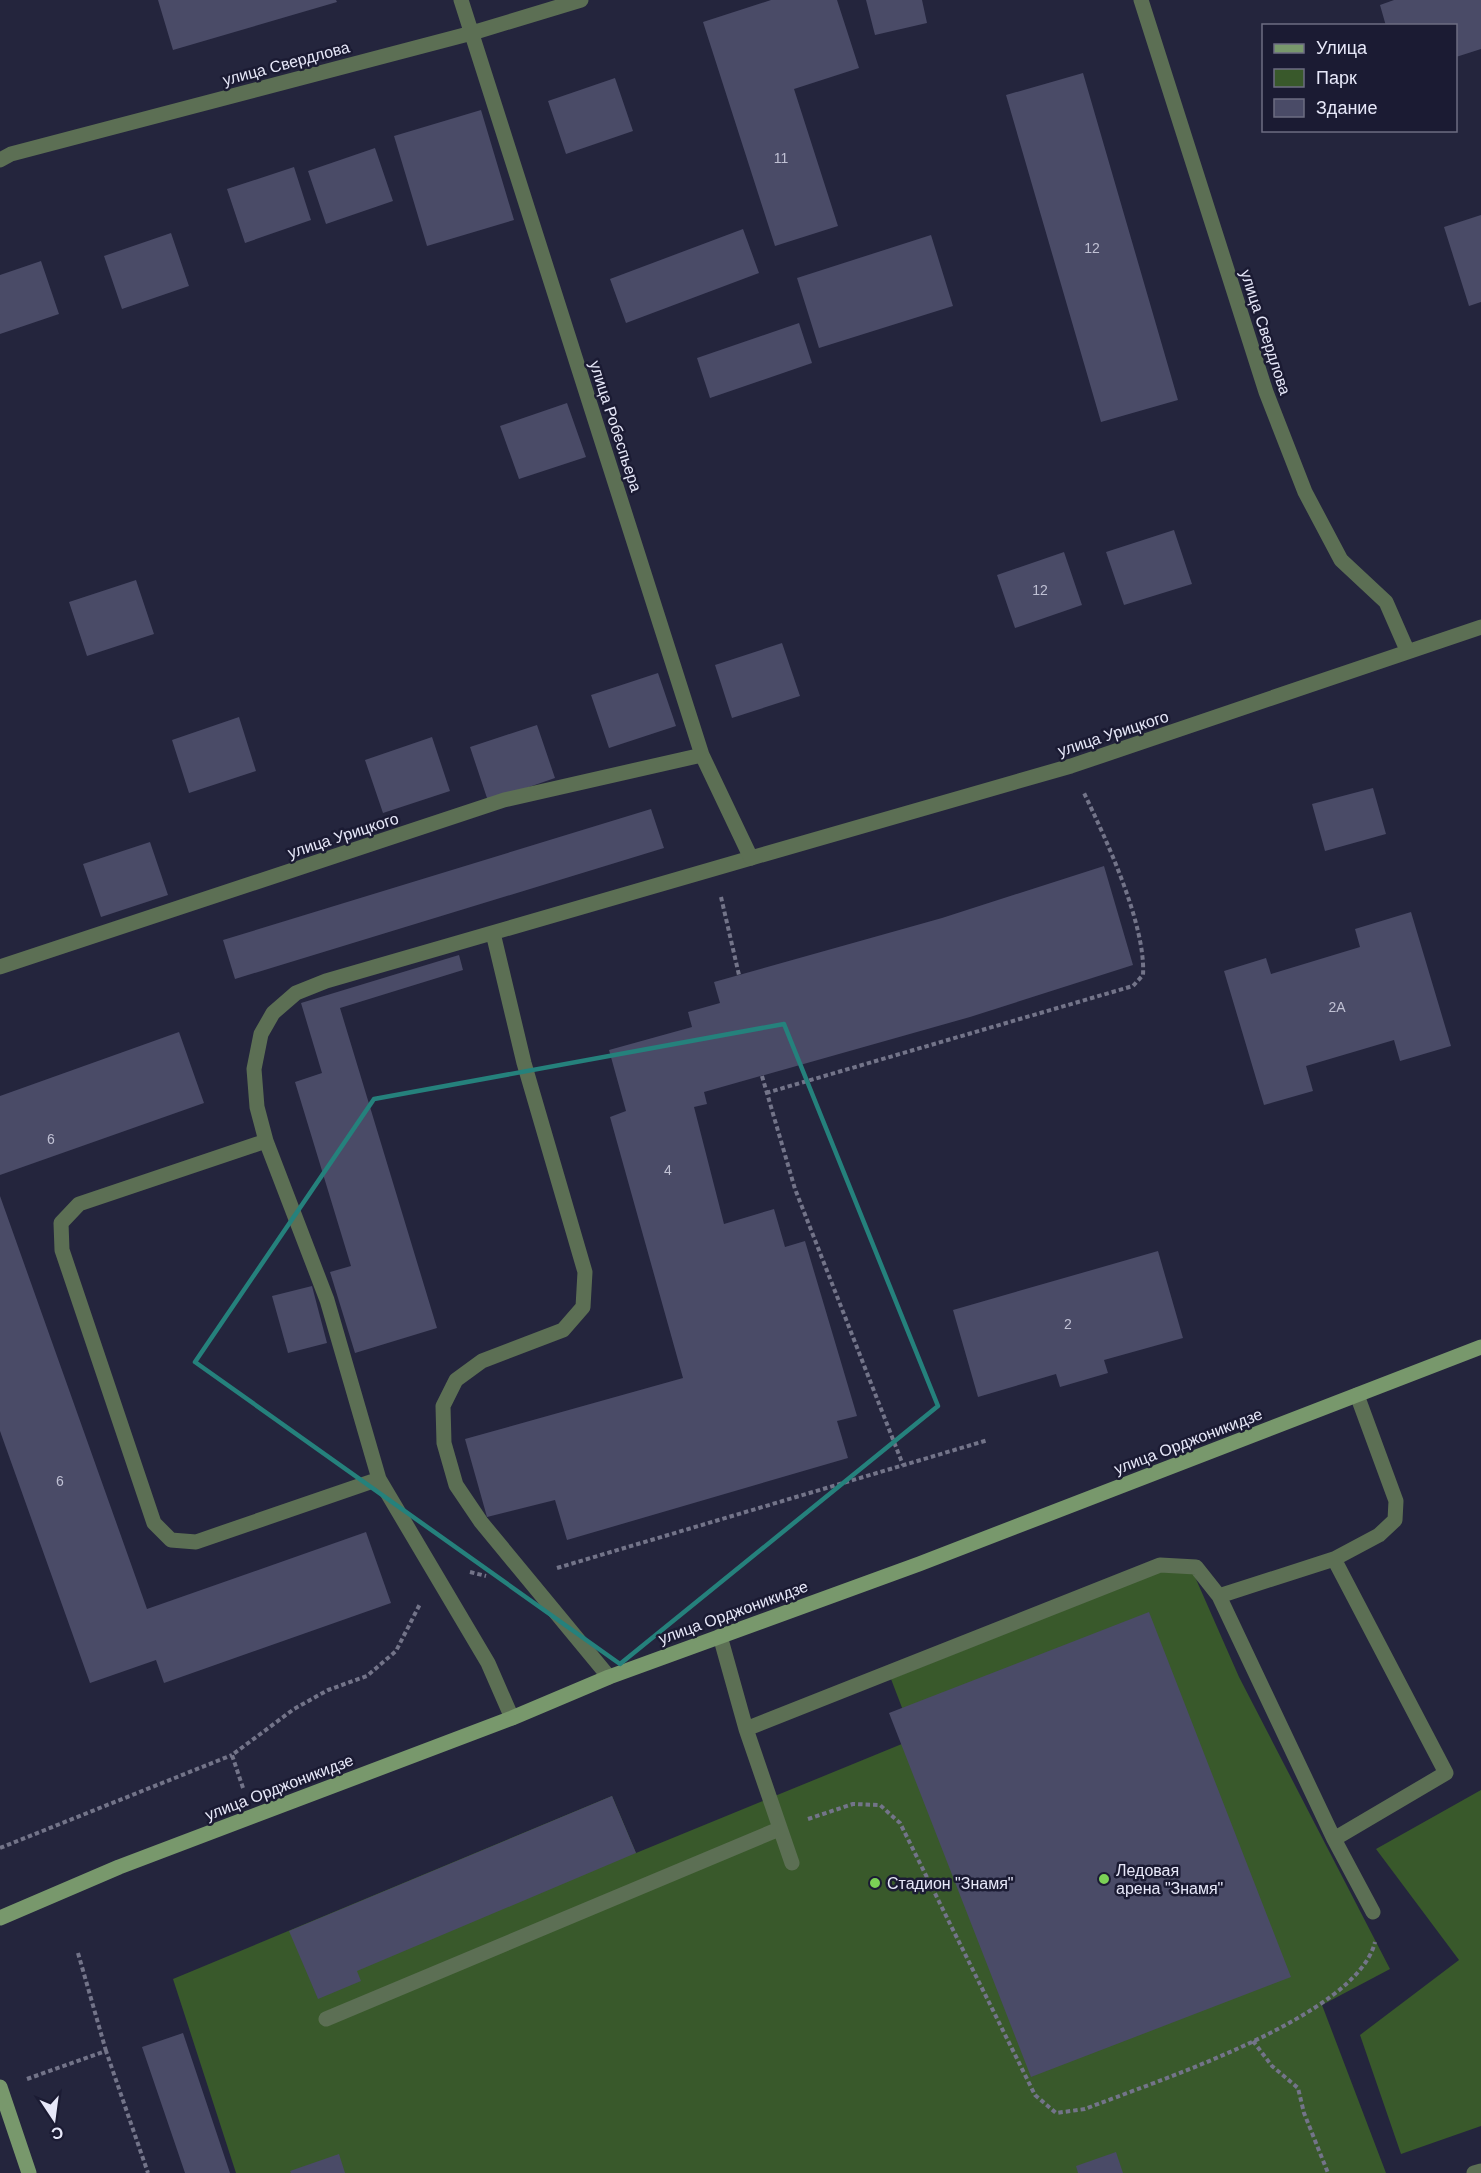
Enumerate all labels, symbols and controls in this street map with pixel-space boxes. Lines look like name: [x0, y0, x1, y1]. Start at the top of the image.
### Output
legend: [1262, 24, 1457, 132]
street label: улица Свердлова: [221, 38, 352, 89]
text: Улица: [1316, 38, 1368, 58]
text: Парк: [1316, 68, 1357, 88]
text: Здание: [1316, 98, 1377, 118]
house number: 11: [774, 150, 788, 166]
house number: 12: [1084, 240, 1100, 256]
street label: улица Свердлова: [1237, 267, 1294, 397]
street label: улица Робеспьера: [586, 358, 645, 494]
house number: 12: [1032, 582, 1048, 598]
street label: улица Урицкого: [1056, 708, 1171, 759]
street label: улица Урицкого: [286, 810, 401, 861]
house number: 2А: [1328, 999, 1346, 1015]
house number: 6: [47, 1131, 55, 1147]
house number: 4: [664, 1162, 672, 1178]
house number: 2: [1064, 1316, 1072, 1332]
street label: улица Орджоникидзе: [1112, 1405, 1265, 1478]
house number: 6: [56, 1473, 64, 1489]
street label: улица Орджоникидзе: [656, 1578, 810, 1647]
street label: улица Орджоникидзе: [203, 1751, 356, 1824]
place label: Ледовая арена "Знамя": [1116, 1862, 1223, 1897]
marker: Ледовая арена "Знамя": [1097, 1872, 1111, 1886]
place label: Стадион "Знамя": [887, 1875, 1013, 1892]
marker: Стадион "Знамя": [868, 1876, 882, 1890]
north arrow: [24, 2089, 84, 2149]
text: С: [49, 2124, 65, 2143]

